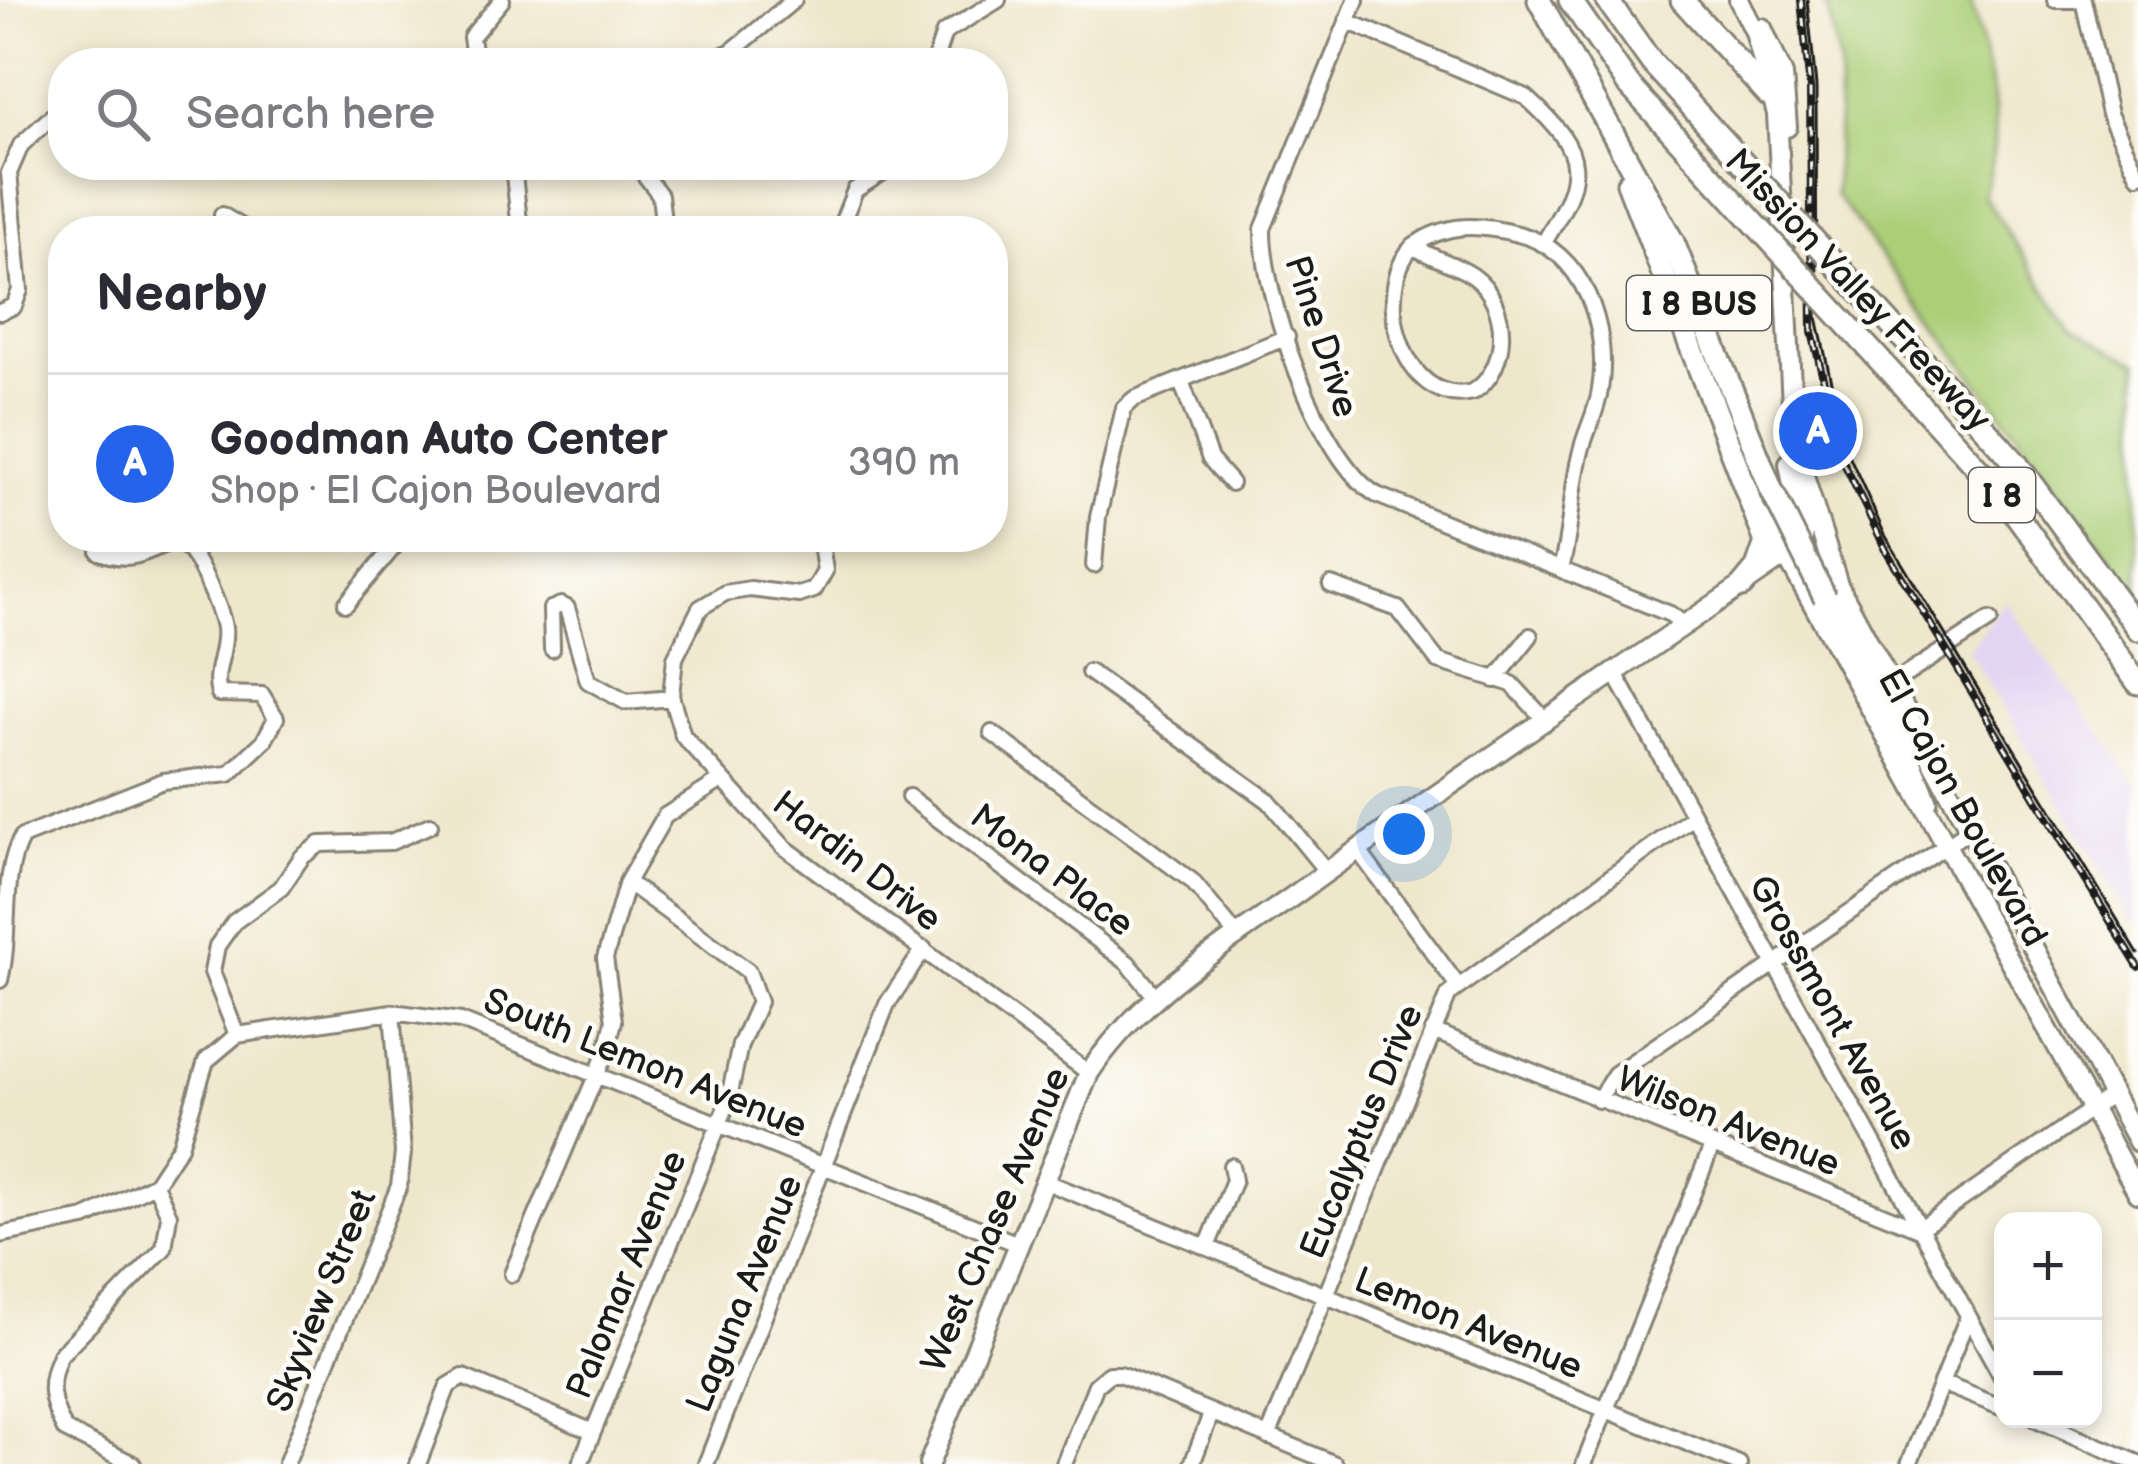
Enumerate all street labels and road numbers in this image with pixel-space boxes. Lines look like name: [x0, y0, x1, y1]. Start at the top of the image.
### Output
street label: Mission Valley Freeway: [1715, 141, 2000, 441]
street label: Pine Drive: [1274, 251, 1367, 423]
road number: I 8 BUS: [1627, 276, 1771, 330]
road number: I 8: [1969, 468, 2035, 522]
street label: El Cajon Boulevard: [1868, 662, 2056, 954]
street label: Hardin Drive: [763, 783, 950, 941]
street label: Mona Place: [961, 796, 1142, 946]
street label: Grossmont Avenue: [1738, 868, 1925, 1158]
street label: South Lemon Avenue: [477, 980, 813, 1149]
street label: Eucalyptus Drive: [1292, 999, 1433, 1265]
street label: Wilson Avenue: [1610, 1058, 1846, 1187]
street label: West Chase Avenue: [913, 1061, 1080, 1379]
street label: Palomar Avenue: [558, 1145, 697, 1405]
street label: Laguna Avenue: [678, 1169, 812, 1419]
street label: Skyview Street: [258, 1184, 386, 1418]
street label: Lemon Avenue: [1348, 1259, 1588, 1390]

